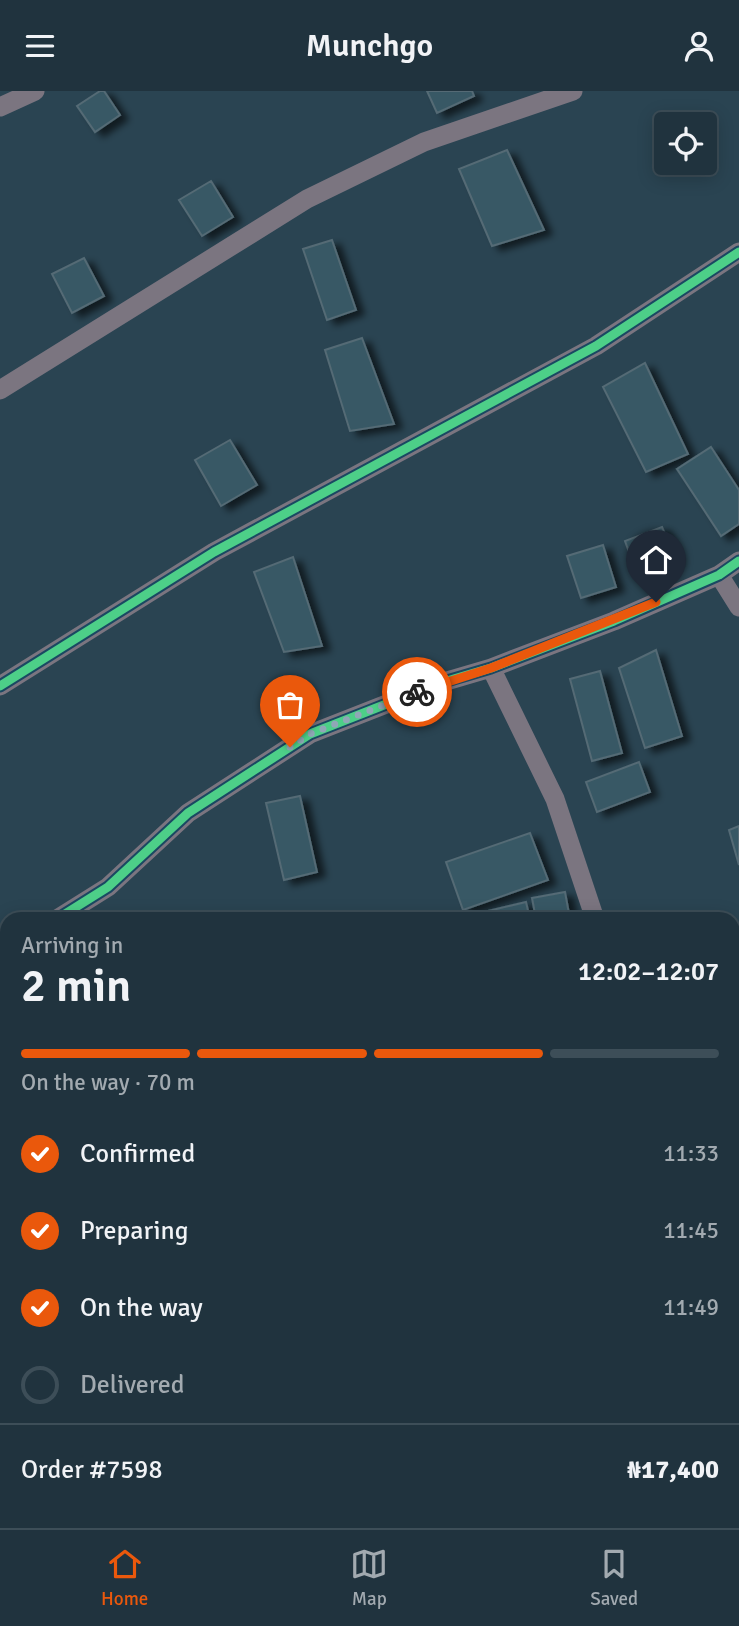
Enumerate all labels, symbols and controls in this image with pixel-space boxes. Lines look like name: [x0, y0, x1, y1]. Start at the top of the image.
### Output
text: Munchgo: [306, 26, 433, 65]
icon: menu: [21, 27, 59, 65]
icon: person: [680, 27, 718, 65]
map controls: [654, 112, 717, 175]
button: locate: [654, 112, 717, 175]
pin: [626, 530, 686, 602]
icon: home: [637, 541, 675, 579]
courier: [382, 657, 452, 727]
icon: bike: [398, 673, 436, 711]
pin: [260, 675, 320, 747]
icon: bag: [271, 686, 309, 724]
text: Arriving in: [21, 931, 123, 960]
text: 12:02–12:07: [578, 956, 719, 988]
text: 2 min: [21, 958, 131, 1014]
text: On the way · 70 m: [21, 1068, 195, 1097]
icon: check: [21, 1135, 59, 1173]
text: Confirmed: [80, 1138, 195, 1170]
text: 11:33: [663, 1139, 719, 1168]
icon: check: [21, 1212, 59, 1250]
text: Preparing: [80, 1215, 188, 1247]
text: 11:45: [663, 1216, 719, 1245]
icon: check: [21, 1289, 59, 1327]
text: On the way: [80, 1292, 203, 1324]
text: 11:49: [663, 1293, 719, 1322]
text: Delivered: [80, 1369, 185, 1401]
text: Order #7598: [21, 1454, 162, 1486]
text: ₦17,400: [627, 1454, 719, 1486]
tab: Home: [101, 1545, 148, 1611]
tab: Map: [350, 1545, 388, 1611]
tab: Saved: [590, 1545, 638, 1611]

